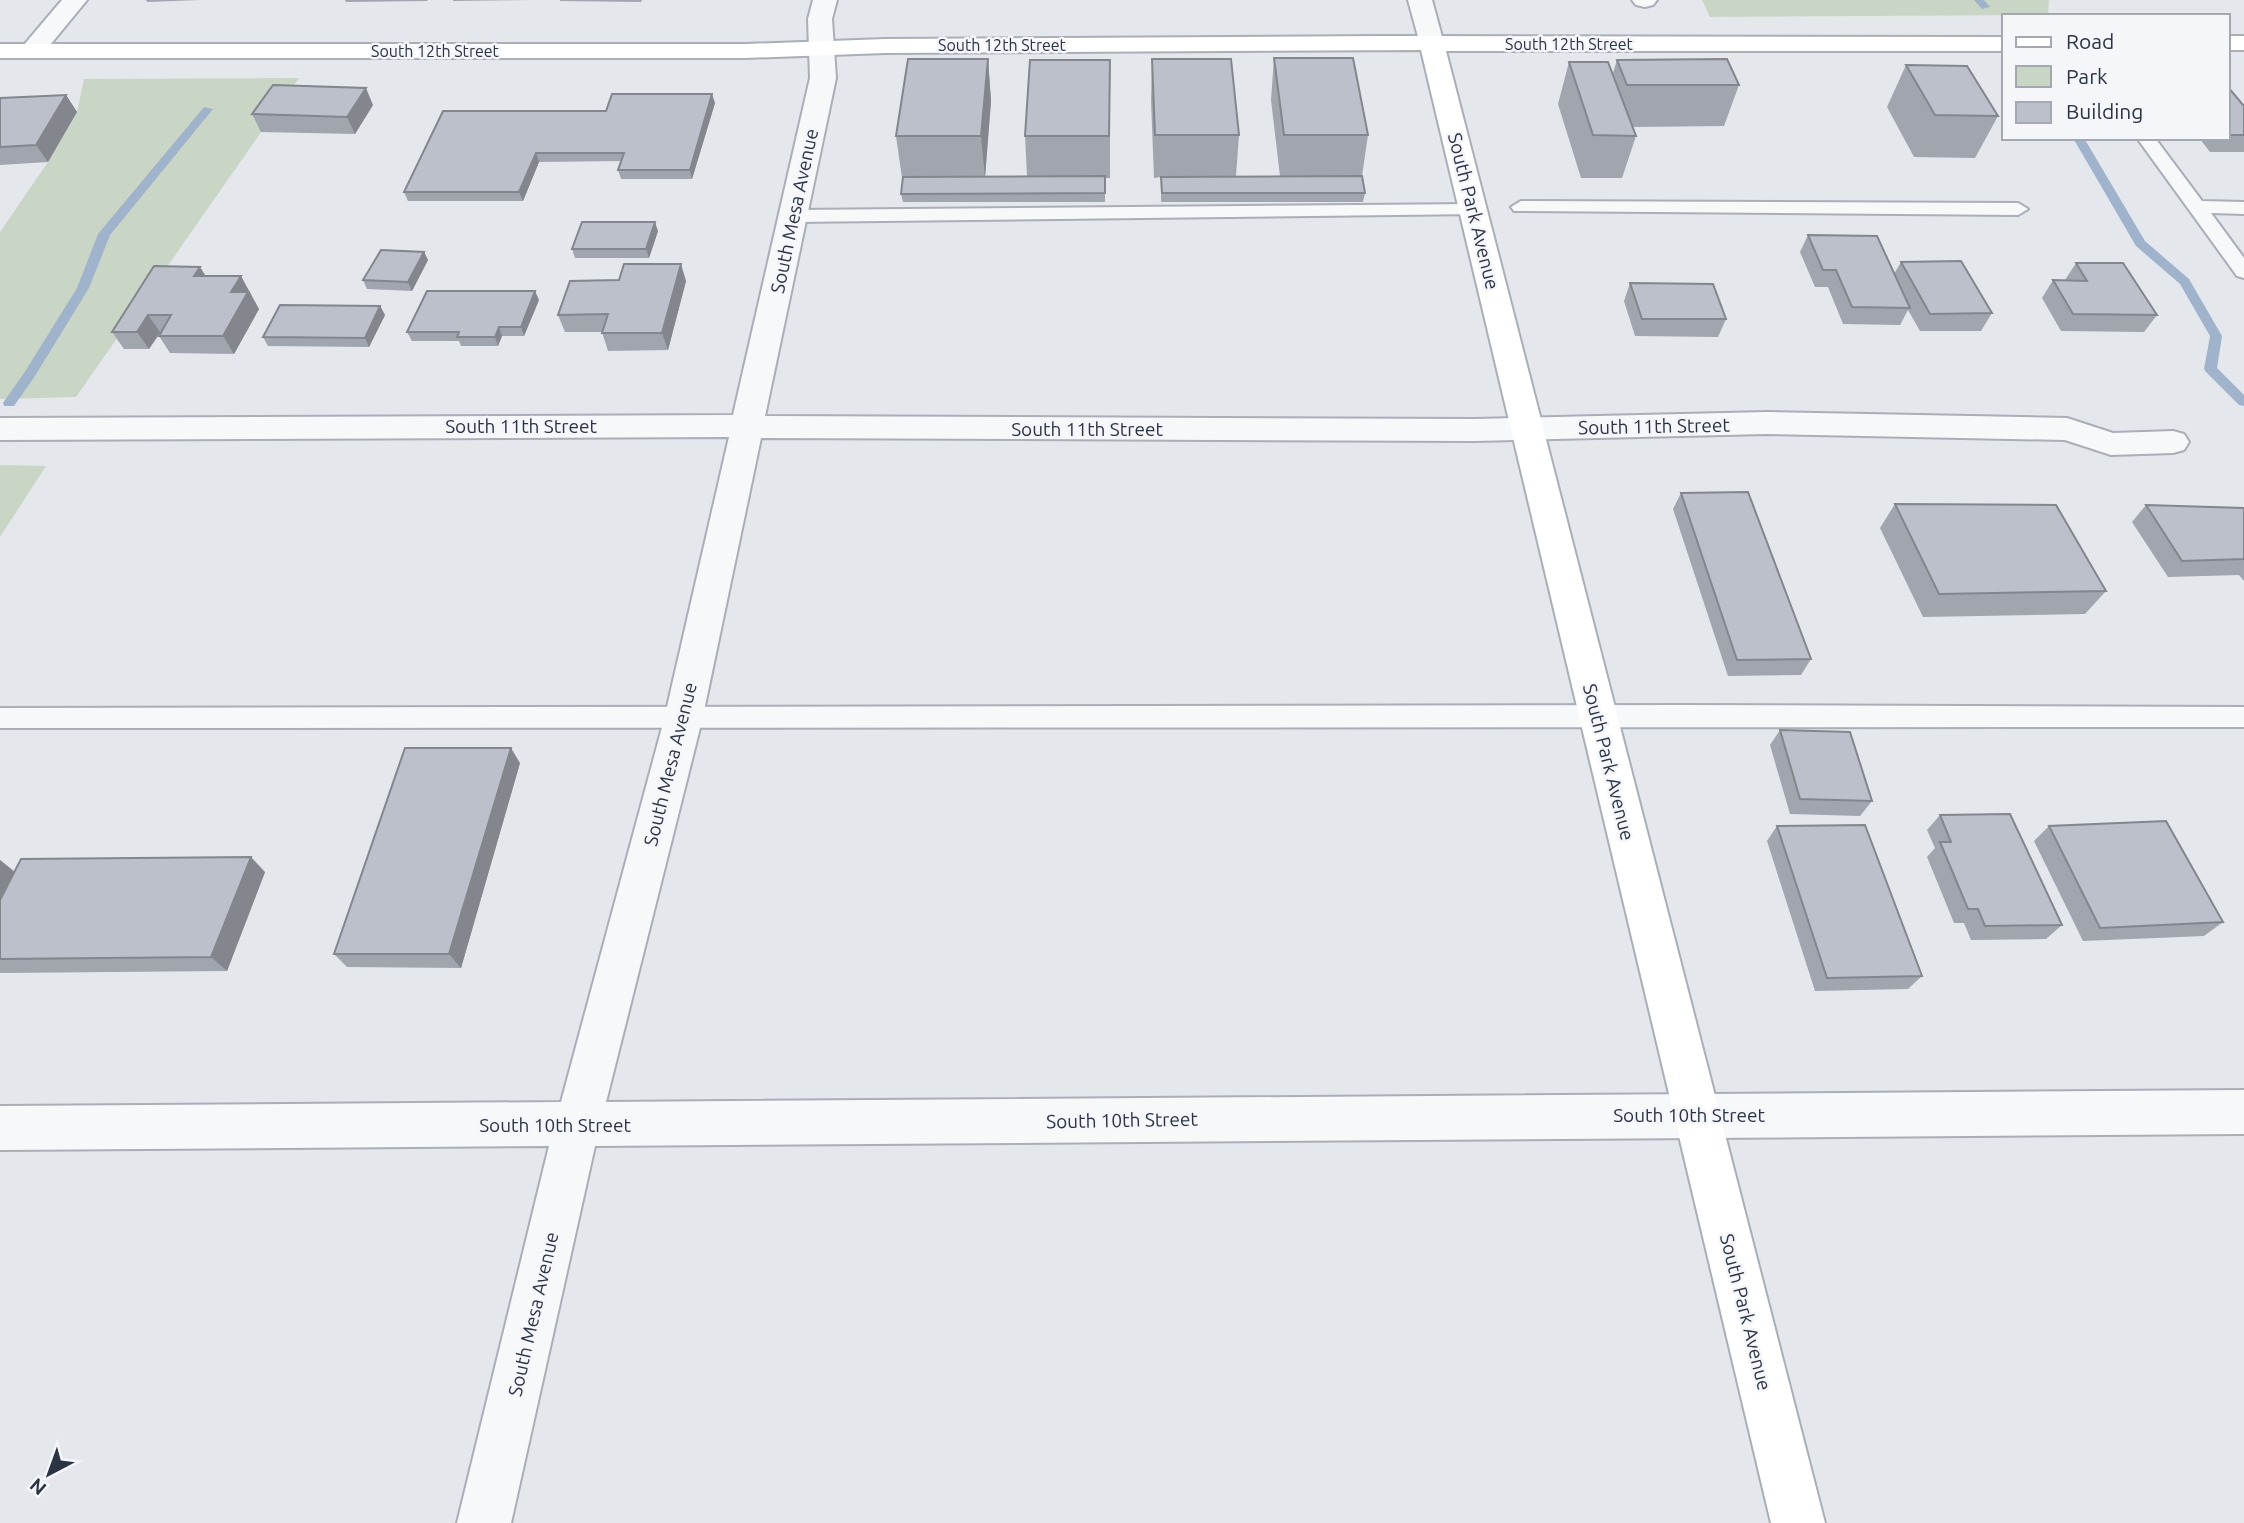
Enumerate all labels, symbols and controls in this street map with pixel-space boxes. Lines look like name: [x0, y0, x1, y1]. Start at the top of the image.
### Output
legend: [2002, 14, 2230, 140]
text: Road: [2066, 29, 2114, 53]
street label: South 12th Street: [1505, 35, 1634, 53]
street label: South 12th Street: [938, 36, 1067, 54]
street label: South 12th Street: [371, 42, 500, 60]
text: Park: [2066, 64, 2108, 88]
text: Building: [2066, 99, 2143, 123]
street label: South Mesa Avenue: [766, 127, 822, 295]
street label: South Park Avenue: [1444, 130, 1504, 292]
street label: South 11th Street: [1578, 414, 1731, 438]
street label: South 11th Street: [445, 415, 597, 437]
street label: South 11th Street: [1011, 418, 1163, 440]
street label: South Mesa Avenue: [639, 680, 701, 848]
street label: South Park Avenue: [1579, 681, 1639, 843]
street label: South 10th Street: [1613, 1104, 1765, 1126]
street label: South 10th Street: [1046, 1108, 1199, 1132]
street label: South 10th Street: [479, 1114, 631, 1136]
street label: South Mesa Avenue: [503, 1230, 563, 1398]
street label: South Park Avenue: [1716, 1231, 1776, 1393]
north arrow: [14, 1439, 84, 1509]
text: N: [25, 1474, 50, 1500]

